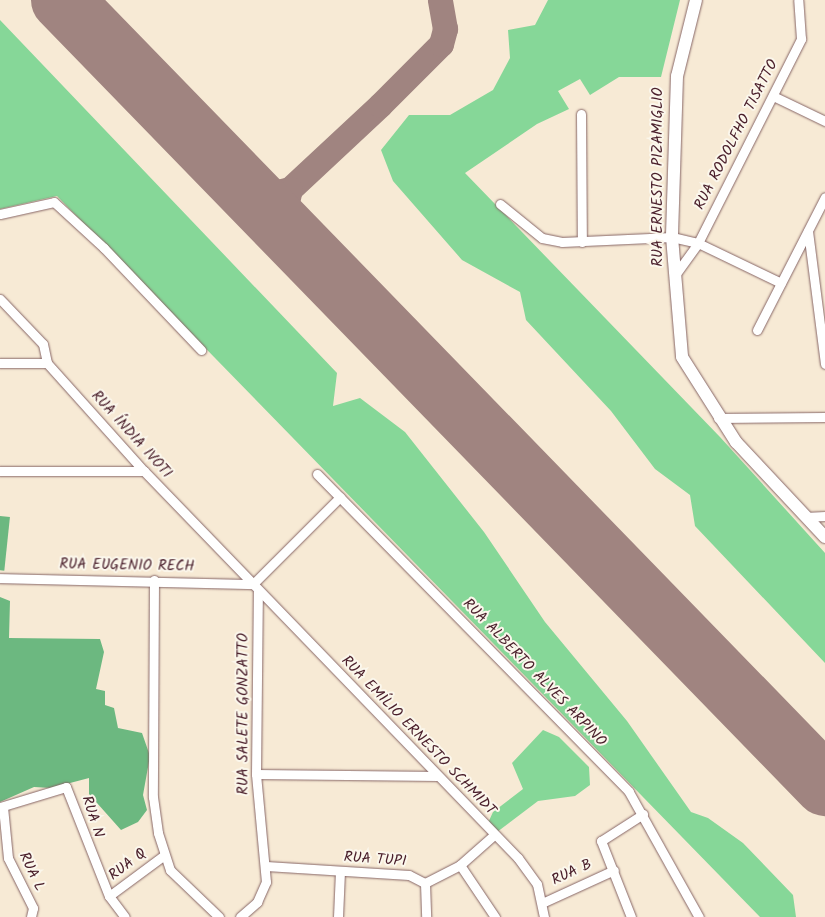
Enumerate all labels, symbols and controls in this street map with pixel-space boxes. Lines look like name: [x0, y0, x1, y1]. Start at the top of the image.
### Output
street label: RUA RODOLFHO TISATTO: [691, 57, 783, 213]
street label: RUA ERNESTO PIZAMIGLIO: [650, 87, 668, 267]
street label: RUA ÍNDIA IVOTI: [87, 387, 175, 483]
street label: RUA EUGENIO RECH: [59, 556, 195, 576]
street label: RUA ALBERTO ALVES ARPINO: [459, 595, 609, 751]
street label: RUA SALETE GONZATTO: [235, 633, 253, 795]
street label: RUA EMÍLIO ERNESTO SCHMIDT: [337, 652, 499, 820]
street label: RUA N: [77, 794, 107, 840]
street label: RUA Q: [106, 845, 150, 885]
street label: RUA TUPI: [343, 849, 407, 871]
street label: RUA L: [14, 850, 48, 894]
street label: RUA B: [549, 856, 595, 890]

